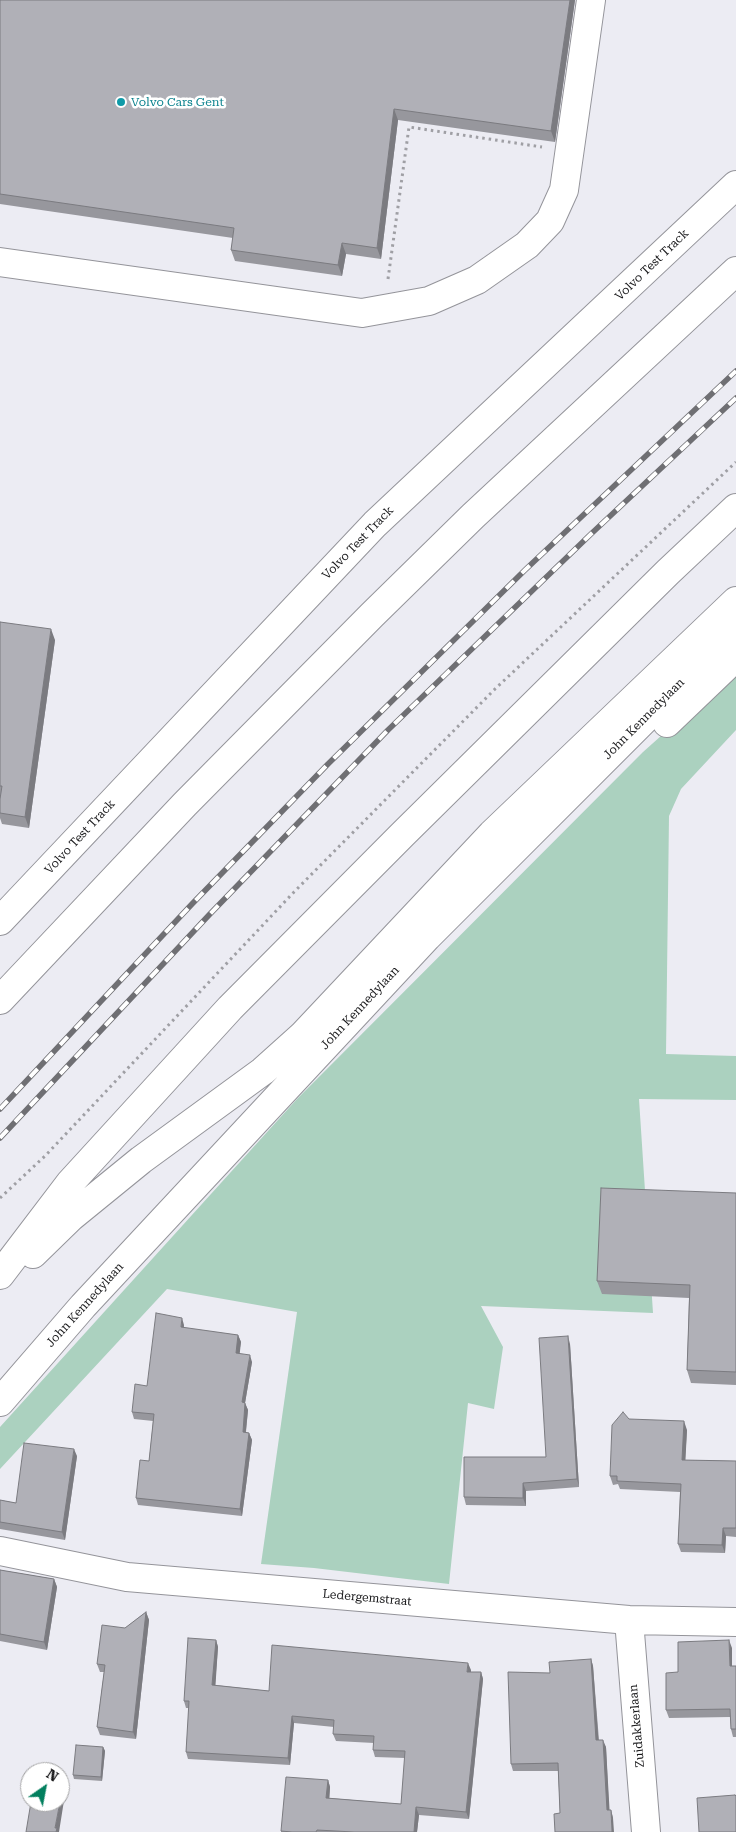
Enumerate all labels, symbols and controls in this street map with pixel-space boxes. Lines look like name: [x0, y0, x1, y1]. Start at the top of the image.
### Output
place label: Volvo Cars Gent: [131, 95, 224, 109]
marker: Volvo Cars Gent: [115, 96, 127, 108]
street label: Volvo Test Track: [612, 226, 692, 304]
street label: Volvo Test Track: [319, 503, 397, 583]
street label: John Kennedylaan: [600, 675, 688, 763]
street label: Volvo Test Track: [42, 797, 118, 877]
street label: John Kennedylaan: [318, 963, 402, 1053]
street label: John Kennedylaan: [43, 1260, 127, 1350]
street label: Ledergemstraat: [322, 1587, 412, 1609]
street label: Zuidakkerlaan: [626, 1684, 648, 1768]
north arrow: [20, 1762, 70, 1812]
text: N: [44, 1766, 62, 1785]

